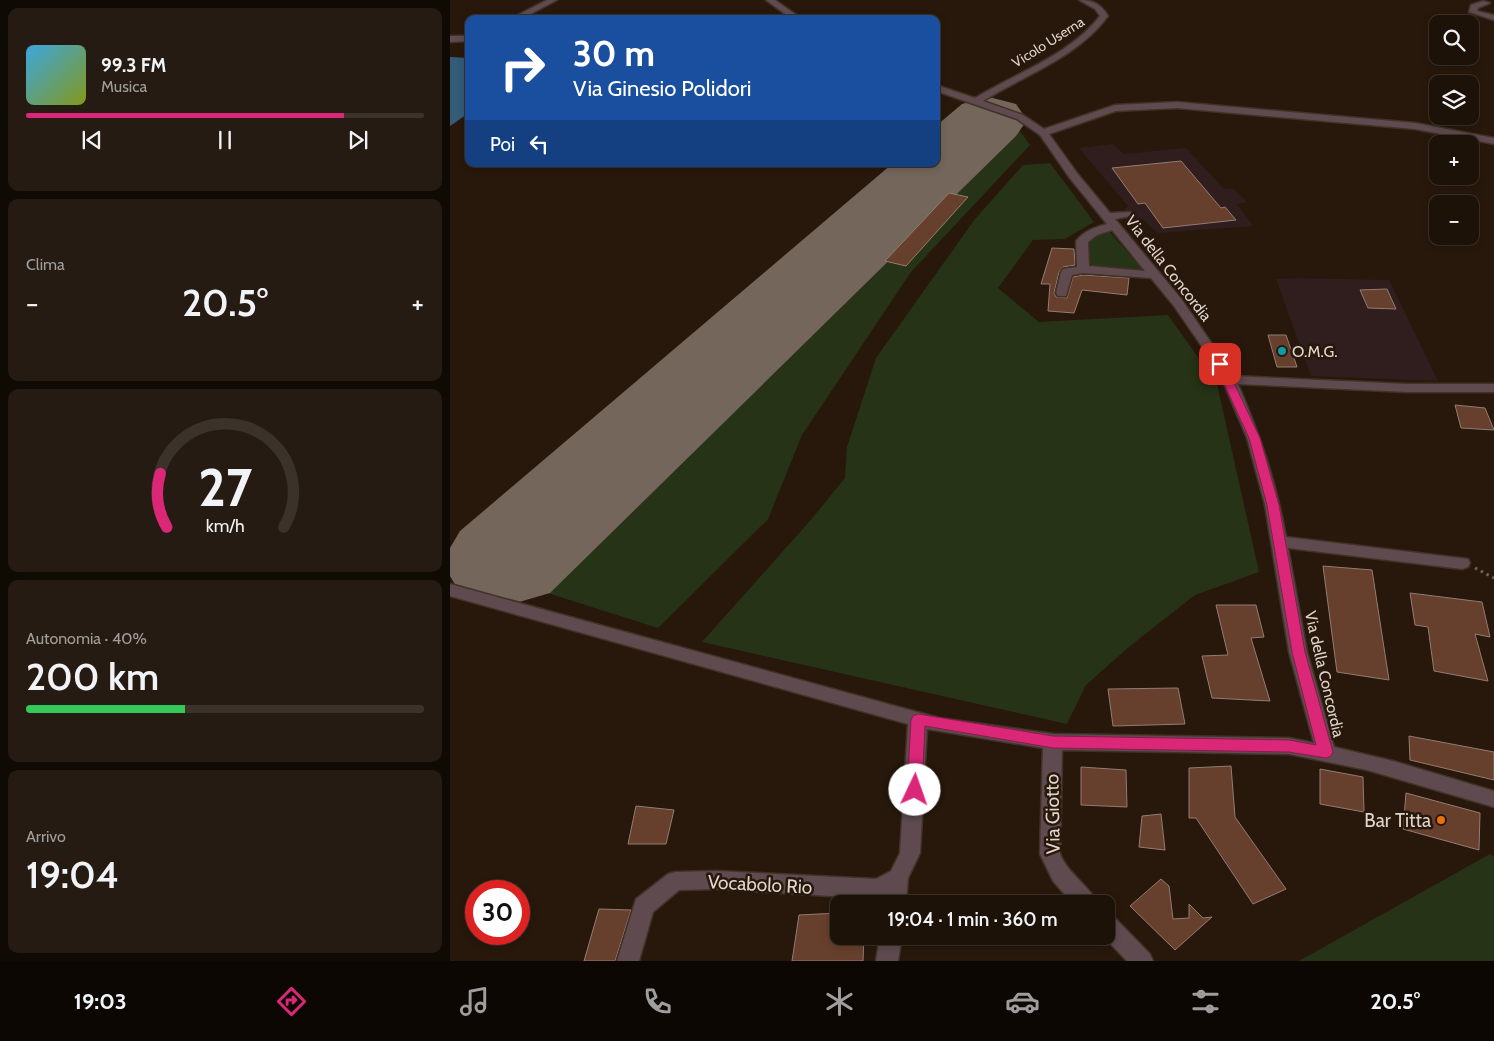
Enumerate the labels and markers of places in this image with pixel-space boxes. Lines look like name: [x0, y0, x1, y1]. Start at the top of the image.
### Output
place label: O.M.G.: [1292, 342, 1338, 361]
pin: [1199, 343, 1241, 385]
marker: O.M.G.: [1276, 345, 1288, 357]
place label: Bar Titta: [1364, 809, 1431, 832]
marker: Bar Titta: [1435, 814, 1447, 826]

